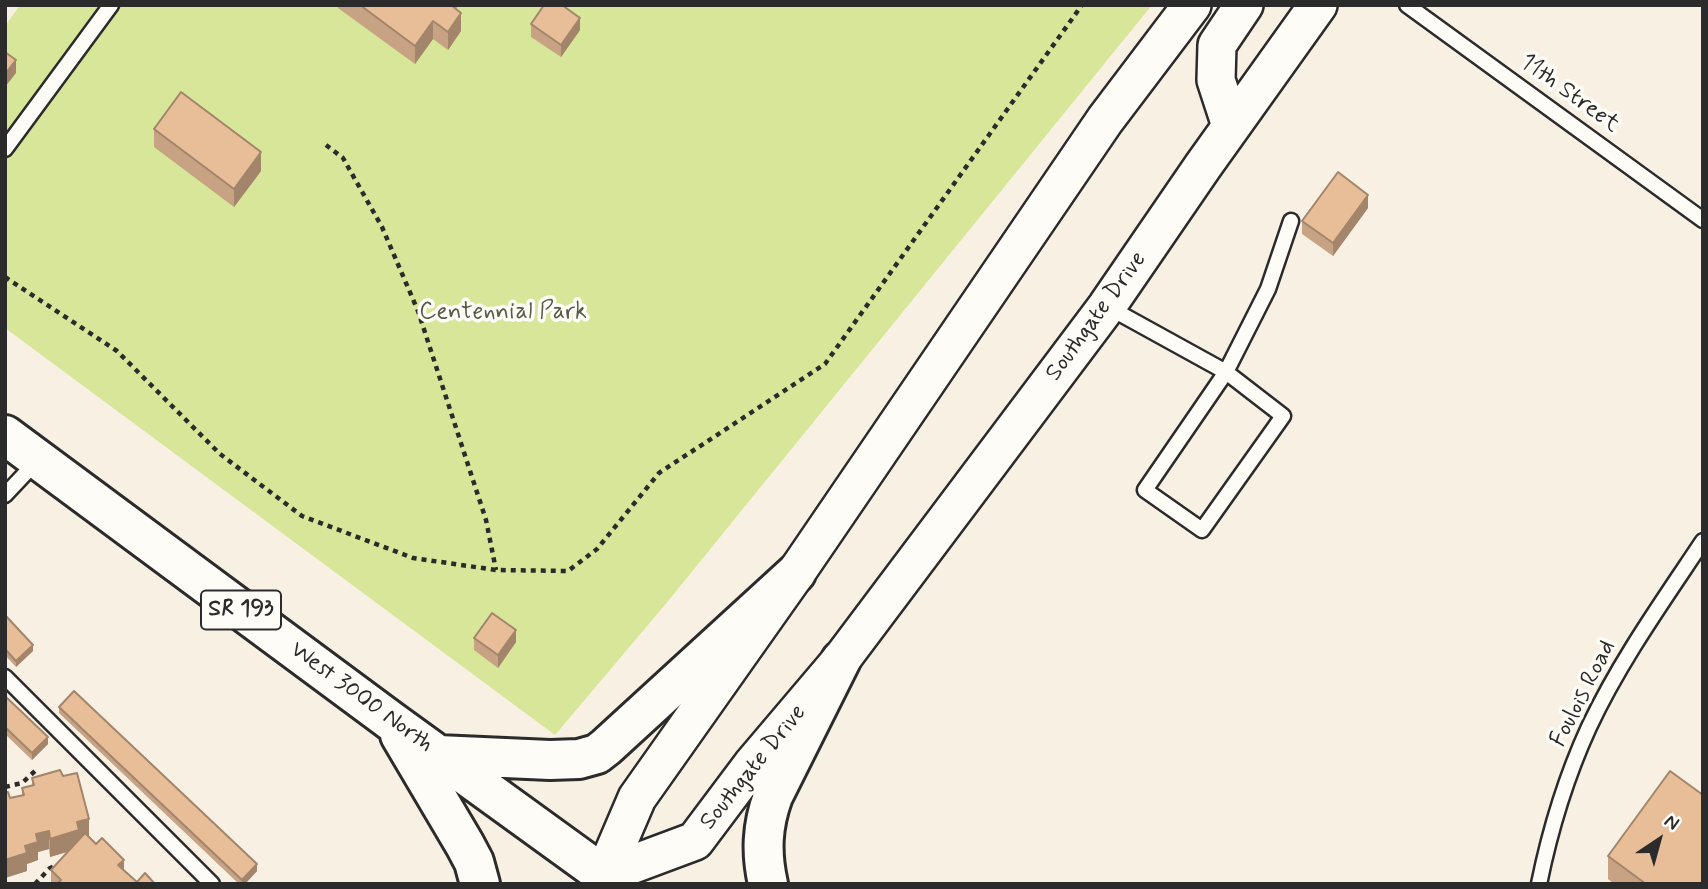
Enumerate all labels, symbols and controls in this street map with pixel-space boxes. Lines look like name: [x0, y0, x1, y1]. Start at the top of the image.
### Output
street label: 11th Street: [1513, 48, 1625, 140]
street label: Southgate Drive: [1040, 247, 1154, 387]
park label: Centennial Park: [419, 299, 587, 327]
road number: SR 193: [201, 590, 281, 630]
street label: West 3000 North: [284, 636, 438, 760]
street label: Foulois Road: [1545, 636, 1623, 752]
street label: Southgate Drive: [695, 699, 813, 837]
north arrow: [1624, 805, 1694, 875]
text: N: [1659, 809, 1684, 836]

